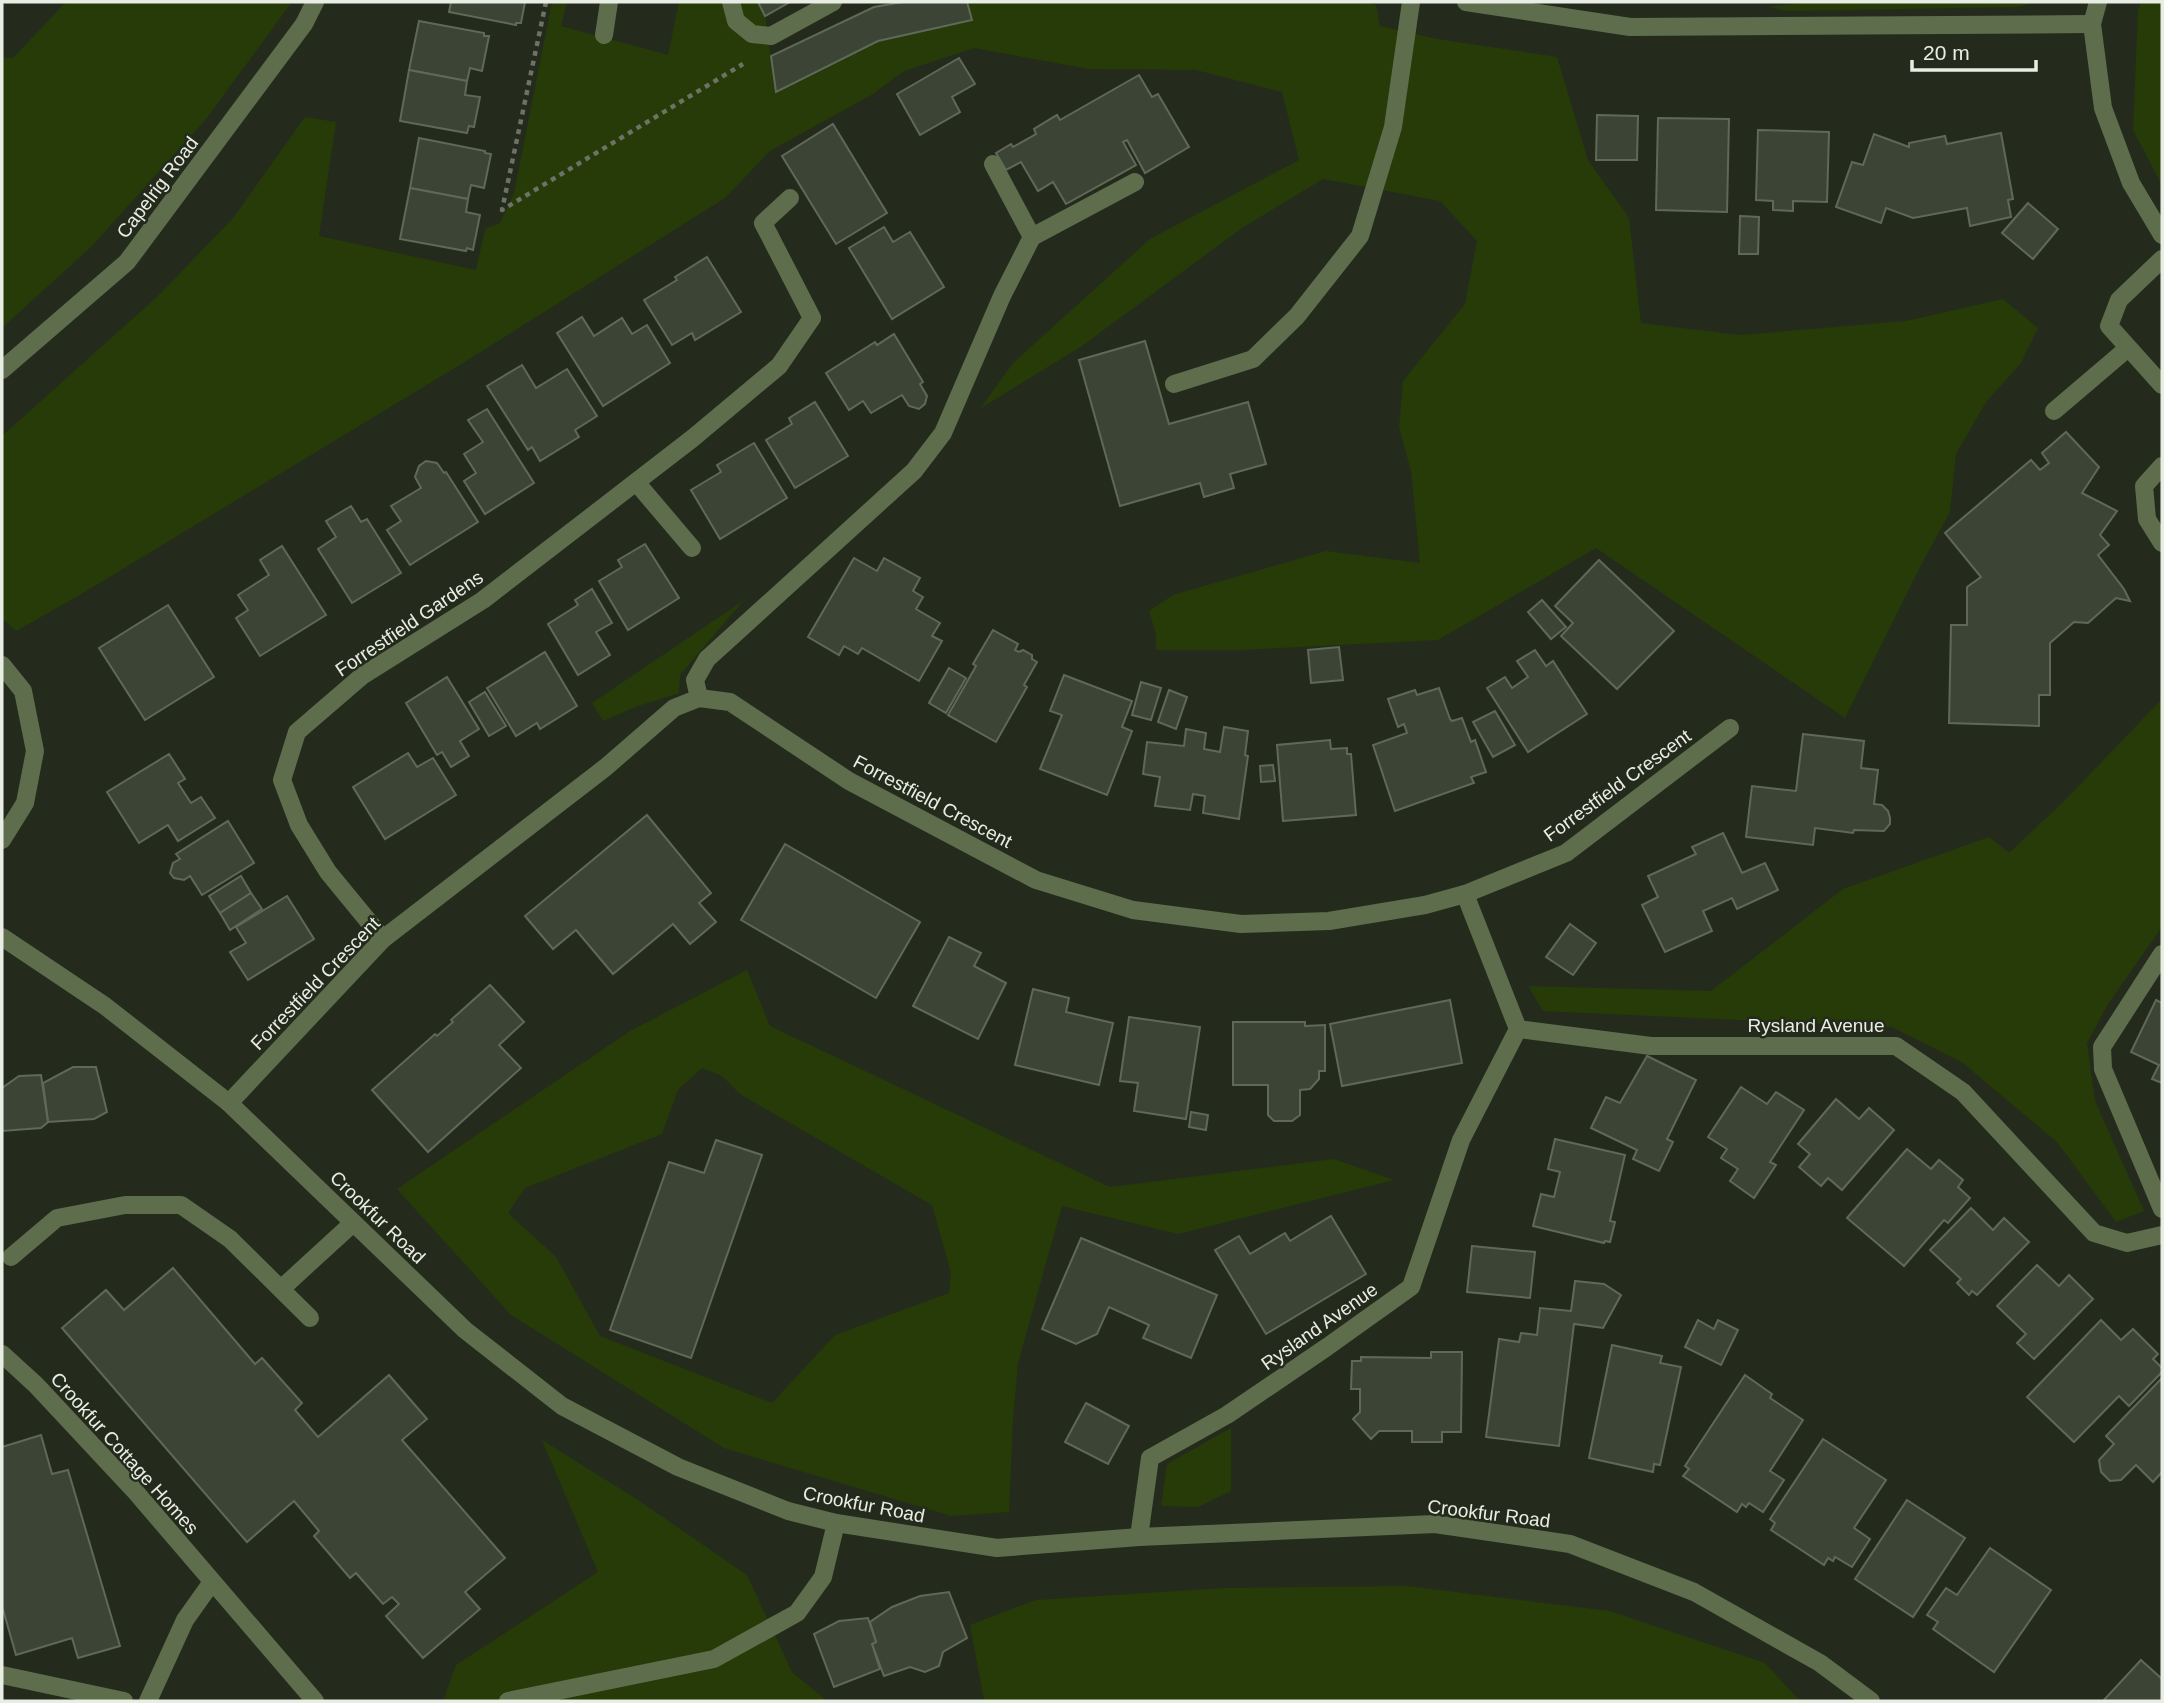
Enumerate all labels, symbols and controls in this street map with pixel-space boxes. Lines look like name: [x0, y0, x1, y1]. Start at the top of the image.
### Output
scale bar: [1912, 28, 2036, 72]
text: 20 m: [1923, 41, 1970, 64]
street label: Capelrig Road: [112, 132, 202, 242]
street label: Forrestfield Gardens: [332, 566, 487, 681]
street label: Forrestfield Crescent: [1540, 725, 1695, 846]
street label: Forrestfield Crescent: [850, 751, 1016, 852]
street label: Forrestfield Crescent: [247, 912, 385, 1054]
street label: Rysland Avenue: [1748, 1015, 1884, 1036]
street label: Crookfur Road: [326, 1167, 429, 1268]
street label: Rysland Avenue: [1257, 1279, 1381, 1374]
street label: Crookfur Cottage Homes: [47, 1368, 203, 1538]
street label: Crookfur Road: [801, 1482, 927, 1527]
street label: Crookfur Road: [1426, 1496, 1552, 1531]

